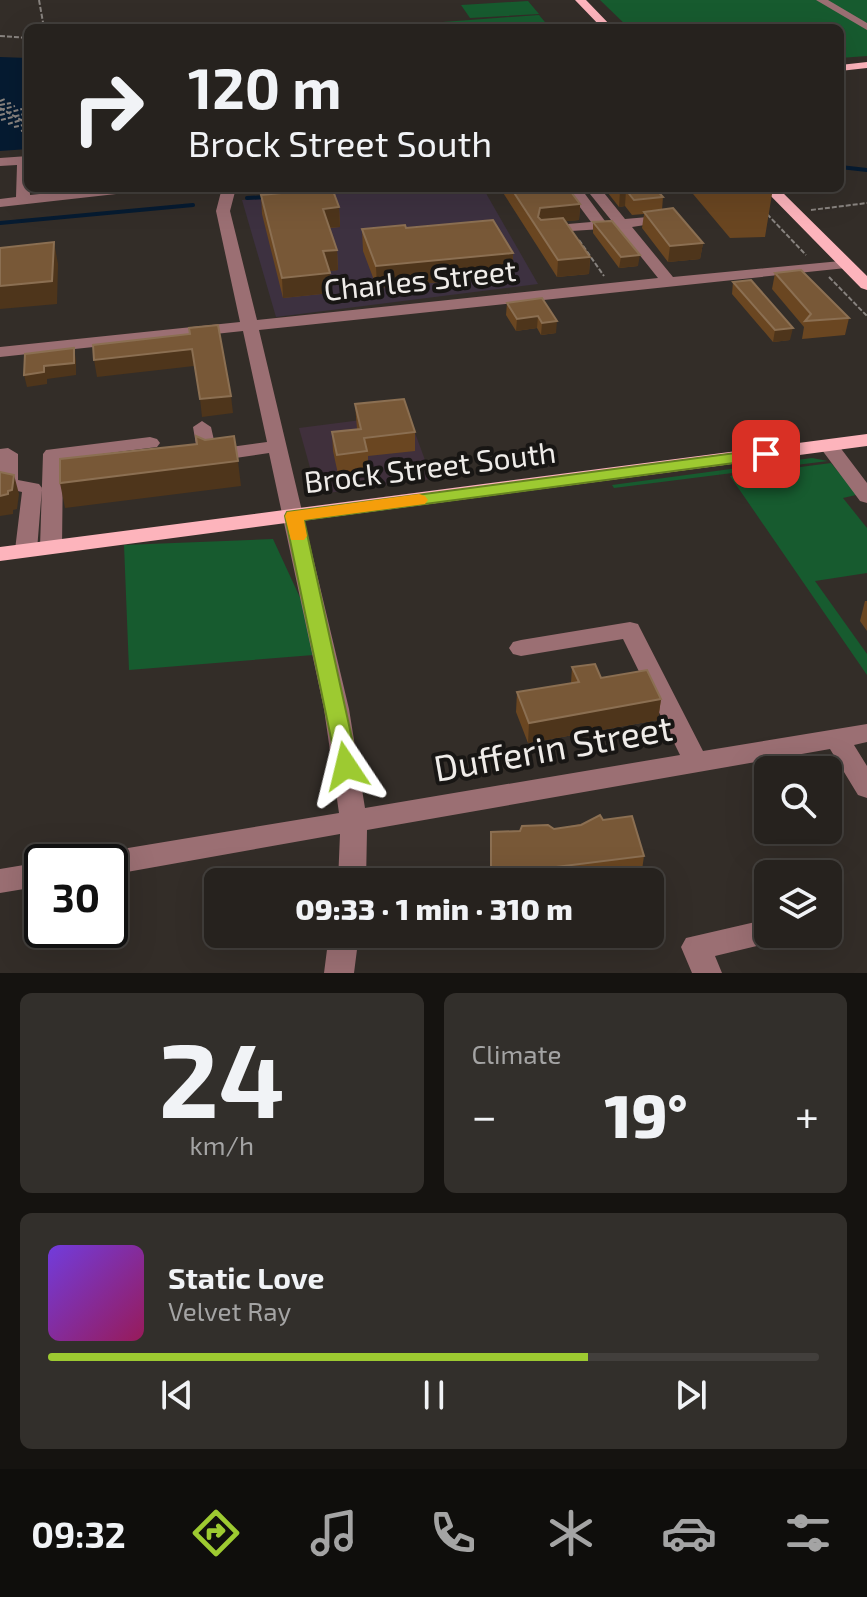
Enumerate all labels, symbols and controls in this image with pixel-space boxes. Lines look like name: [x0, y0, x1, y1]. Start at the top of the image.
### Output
text: 120 m: [188, 53, 342, 120]
icon: right: [56, 56, 160, 160]
text: Brock Street South: [188, 121, 492, 164]
street label: Charles Street: [322, 251, 518, 307]
pin: [732, 420, 800, 488]
icon: arrive: [744, 432, 788, 476]
street label: Brock Street South: [302, 433, 558, 499]
street label: Dufferin Street: [430, 704, 675, 789]
position arrow: [304, 724, 388, 808]
map controls: [754, 756, 842, 948]
button: search: [754, 756, 842, 844]
speed limit sign: 30: [24, 844, 128, 948]
button: layers: [754, 860, 842, 948]
text: 09:33 · 1 min · 310 m: [295, 890, 573, 926]
text: 24: [158, 1014, 285, 1139]
text: Climate: [472, 1038, 561, 1069]
text: 19°: [604, 1078, 688, 1150]
text: −: [472, 1088, 497, 1141]
text: +: [795, 1088, 819, 1141]
text: km/h: [189, 1129, 254, 1160]
text: Static Love: [168, 1259, 324, 1295]
text: Velvet Ray: [168, 1295, 291, 1326]
icon: previous: [155, 1373, 199, 1417]
icon: pause: [412, 1373, 456, 1417]
icon: next: [669, 1373, 713, 1417]
icon: directions: [188, 1505, 244, 1561]
icon: music: [306, 1505, 362, 1561]
icon: phone: [425, 1505, 481, 1561]
icon: climate: [543, 1505, 599, 1561]
icon: car: [661, 1505, 717, 1561]
icon: filters: [780, 1505, 836, 1561]
text: 09:32: [31, 1512, 126, 1555]

